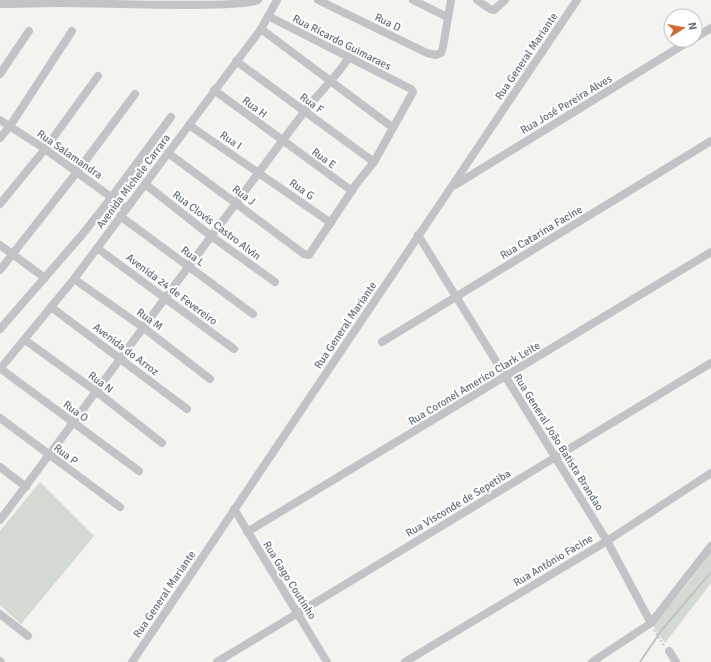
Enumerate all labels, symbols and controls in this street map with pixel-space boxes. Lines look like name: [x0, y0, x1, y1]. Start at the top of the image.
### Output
north arrow: [663, 8, 703, 48]
street label: Rua General Mariante: [492, 10, 560, 102]
street label: Rua D: [373, 11, 403, 34]
street label: Rua Ricardo Guimaraes: [290, 12, 393, 73]
text: N: [685, 21, 699, 31]
street label: Rua José Pereira Alves: [518, 72, 615, 137]
street label: Rua F: [297, 90, 326, 116]
street label: Rua H: [240, 94, 270, 121]
street label: Rua Salamandra: [35, 127, 105, 182]
street label: Rua I: [217, 128, 244, 152]
street label: Avenida Michele Carrara: [94, 131, 173, 231]
street label: Rua E: [309, 145, 338, 171]
street label: Rua G: [287, 176, 317, 203]
street label: Rua J: [230, 183, 258, 208]
street label: Rua Clovis Castro Alvin: [170, 188, 263, 263]
street label: Rua Catarina Facine: [498, 203, 585, 262]
street label: Rua L: [178, 244, 207, 270]
street label: Avenida 24 de Fevereiro: [124, 251, 220, 328]
street label: Rua General Mariante: [311, 279, 379, 371]
street label: Rua M: [134, 306, 165, 333]
street label: Avenida do Arroz: [90, 321, 161, 378]
street label: Rua Coronel Americo Clark Leite: [406, 339, 543, 428]
street label: Rua N: [86, 369, 116, 396]
street label: Rua General João Batista Brandao: [511, 371, 606, 513]
street label: Rua O: [61, 398, 91, 425]
street label: Rua P: [51, 441, 80, 468]
street label: Rua Visconde de Sepetiba: [403, 467, 513, 540]
street label: Rua Antônio Facine: [511, 532, 595, 589]
street label: Rua Gago Coutinho: [260, 539, 319, 622]
street label: Rua General Mariante: [130, 548, 198, 640]

